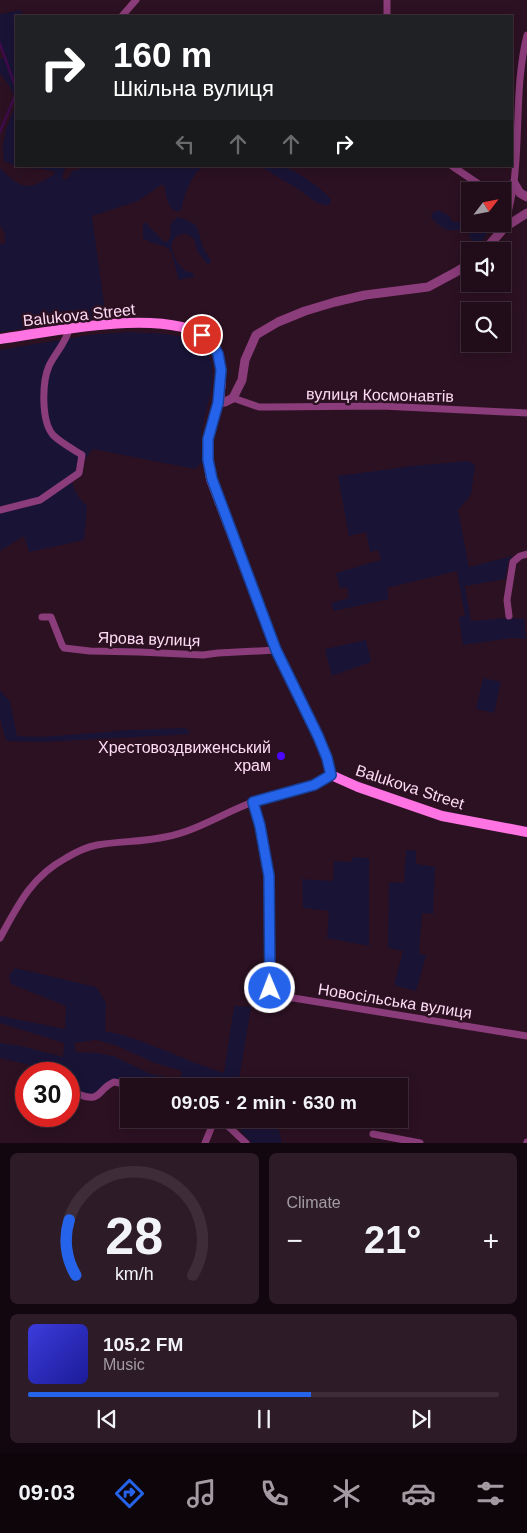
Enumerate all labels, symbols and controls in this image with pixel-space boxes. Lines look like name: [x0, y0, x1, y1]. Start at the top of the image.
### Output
icon: right: [30, 35, 95, 100]
text: 160 m: [113, 35, 212, 74]
text: Шкільна вулиця: [113, 76, 274, 101]
icon: left: [171, 130, 199, 158]
icon: ahead: [224, 130, 252, 158]
icon: ahead: [277, 130, 305, 158]
icon: right: [330, 130, 358, 158]
north arrow: [461, 182, 511, 232]
map controls: [461, 182, 511, 352]
button: sound: [461, 242, 511, 292]
street label: Balukova Street: [22, 301, 137, 329]
button: search: [461, 302, 511, 352]
pin: [181, 314, 223, 356]
icon: arrive: [188, 321, 216, 349]
street label: вулиця Космонавтів: [306, 385, 454, 405]
street label: Ярова вулиця: [97, 629, 201, 649]
place label: Хрестовоздвиженський храм: [98, 739, 271, 774]
marker: Хрестовоздвиженський храм: [275, 750, 287, 762]
street label: Balukova Street: [354, 761, 467, 813]
position arrow: [243, 961, 295, 1013]
street label: Новосільська вулиця: [317, 980, 473, 1022]
speed limit sign: 30: [15, 1062, 80, 1127]
text: 09:05 · 2 min · 630 m: [171, 1092, 357, 1113]
text: Climate: [287, 1194, 341, 1211]
text: 28: [105, 1207, 163, 1265]
text: 21°: [364, 1219, 421, 1261]
text: −: [287, 1225, 303, 1256]
text: +: [483, 1225, 499, 1256]
text: km/h: [115, 1264, 154, 1284]
text: 105.2 FM: [103, 1334, 183, 1355]
text: Music: [103, 1356, 145, 1373]
icon: previous: [93, 1405, 121, 1433]
icon: pause: [250, 1405, 278, 1433]
icon: next: [407, 1405, 435, 1433]
icon: directions: [112, 1476, 147, 1511]
icon: music: [184, 1476, 219, 1511]
icon: phone: [257, 1476, 292, 1511]
icon: climate: [329, 1476, 364, 1511]
icon: car: [401, 1476, 436, 1511]
icon: filters: [473, 1476, 508, 1511]
text: 09:03: [19, 1480, 75, 1505]

